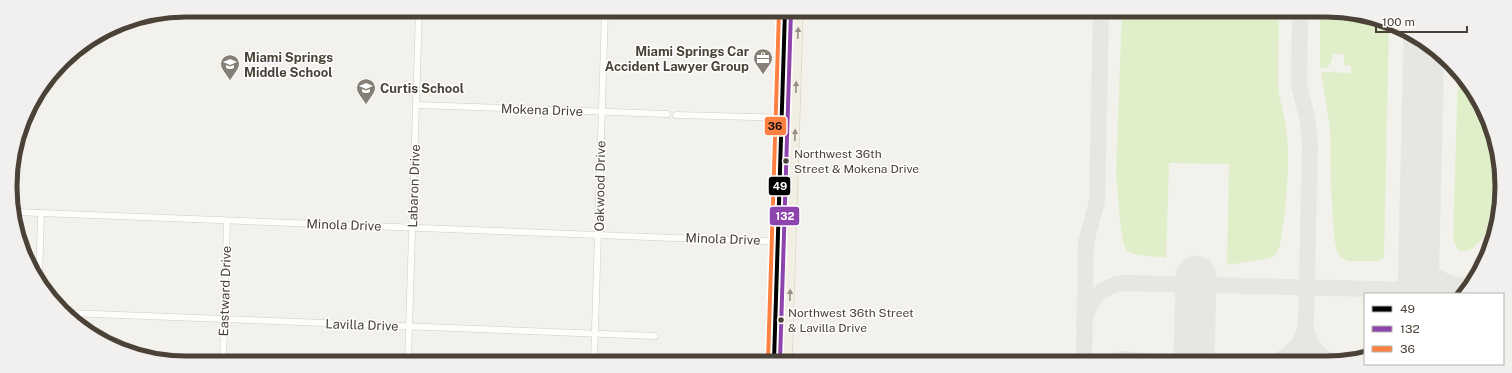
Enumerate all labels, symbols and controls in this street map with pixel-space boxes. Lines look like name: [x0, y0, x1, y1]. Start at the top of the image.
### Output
scale bar: [1376, 8, 1467, 34]
text: 100 m: [1382, 15, 1415, 29]
one-way arrow: [795, 26, 801, 39]
place label: Miami Springs Car Accident Lawyer Group: [605, 44, 750, 74]
office icon: Miami Springs Car Accident Lawyer Group: [752, 47, 774, 75]
place label: Miami Springs Middle School: [244, 50, 333, 80]
school or university icon: Miami Springs Middle School: [219, 53, 241, 81]
school or university icon: Curtis School: [355, 77, 377, 105]
one-way arrow: [793, 80, 799, 93]
place label: Curtis School: [380, 81, 464, 96]
street label: Mokena Drive: [501, 101, 583, 119]
line badge: 36: [764, 116, 787, 136]
text: 36: [768, 120, 782, 132]
one-way arrow: [791, 129, 798, 141]
street label: Oakwood Drive: [592, 140, 608, 232]
street label: Labaron Drive: [405, 144, 423, 228]
place label: Northwest 36th Street & Mokena Drive: [794, 147, 919, 176]
marker: Northwest 36th Street & Mokena Drive: [781, 156, 791, 166]
line badge: 49: [768, 176, 791, 196]
text: 49: [773, 180, 787, 192]
line badge: 132: [769, 206, 800, 226]
text: 132: [775, 210, 795, 222]
street label: Minola Drive: [306, 216, 382, 234]
street label: Minola Drive: [685, 230, 761, 248]
street label: Eastward Drive: [216, 245, 234, 337]
one-way arrow: [786, 289, 793, 301]
legend: [1364, 293, 1504, 365]
text: 49: [1400, 302, 1415, 316]
place label: Northwest 36th Street & Lavilla Drive: [788, 306, 914, 335]
marker: Northwest 36th Street & Lavilla Drive: [776, 315, 786, 325]
street label: Lavilla Drive: [325, 316, 399, 334]
text: 132: [1400, 322, 1420, 336]
text: 36: [1400, 342, 1415, 356]

